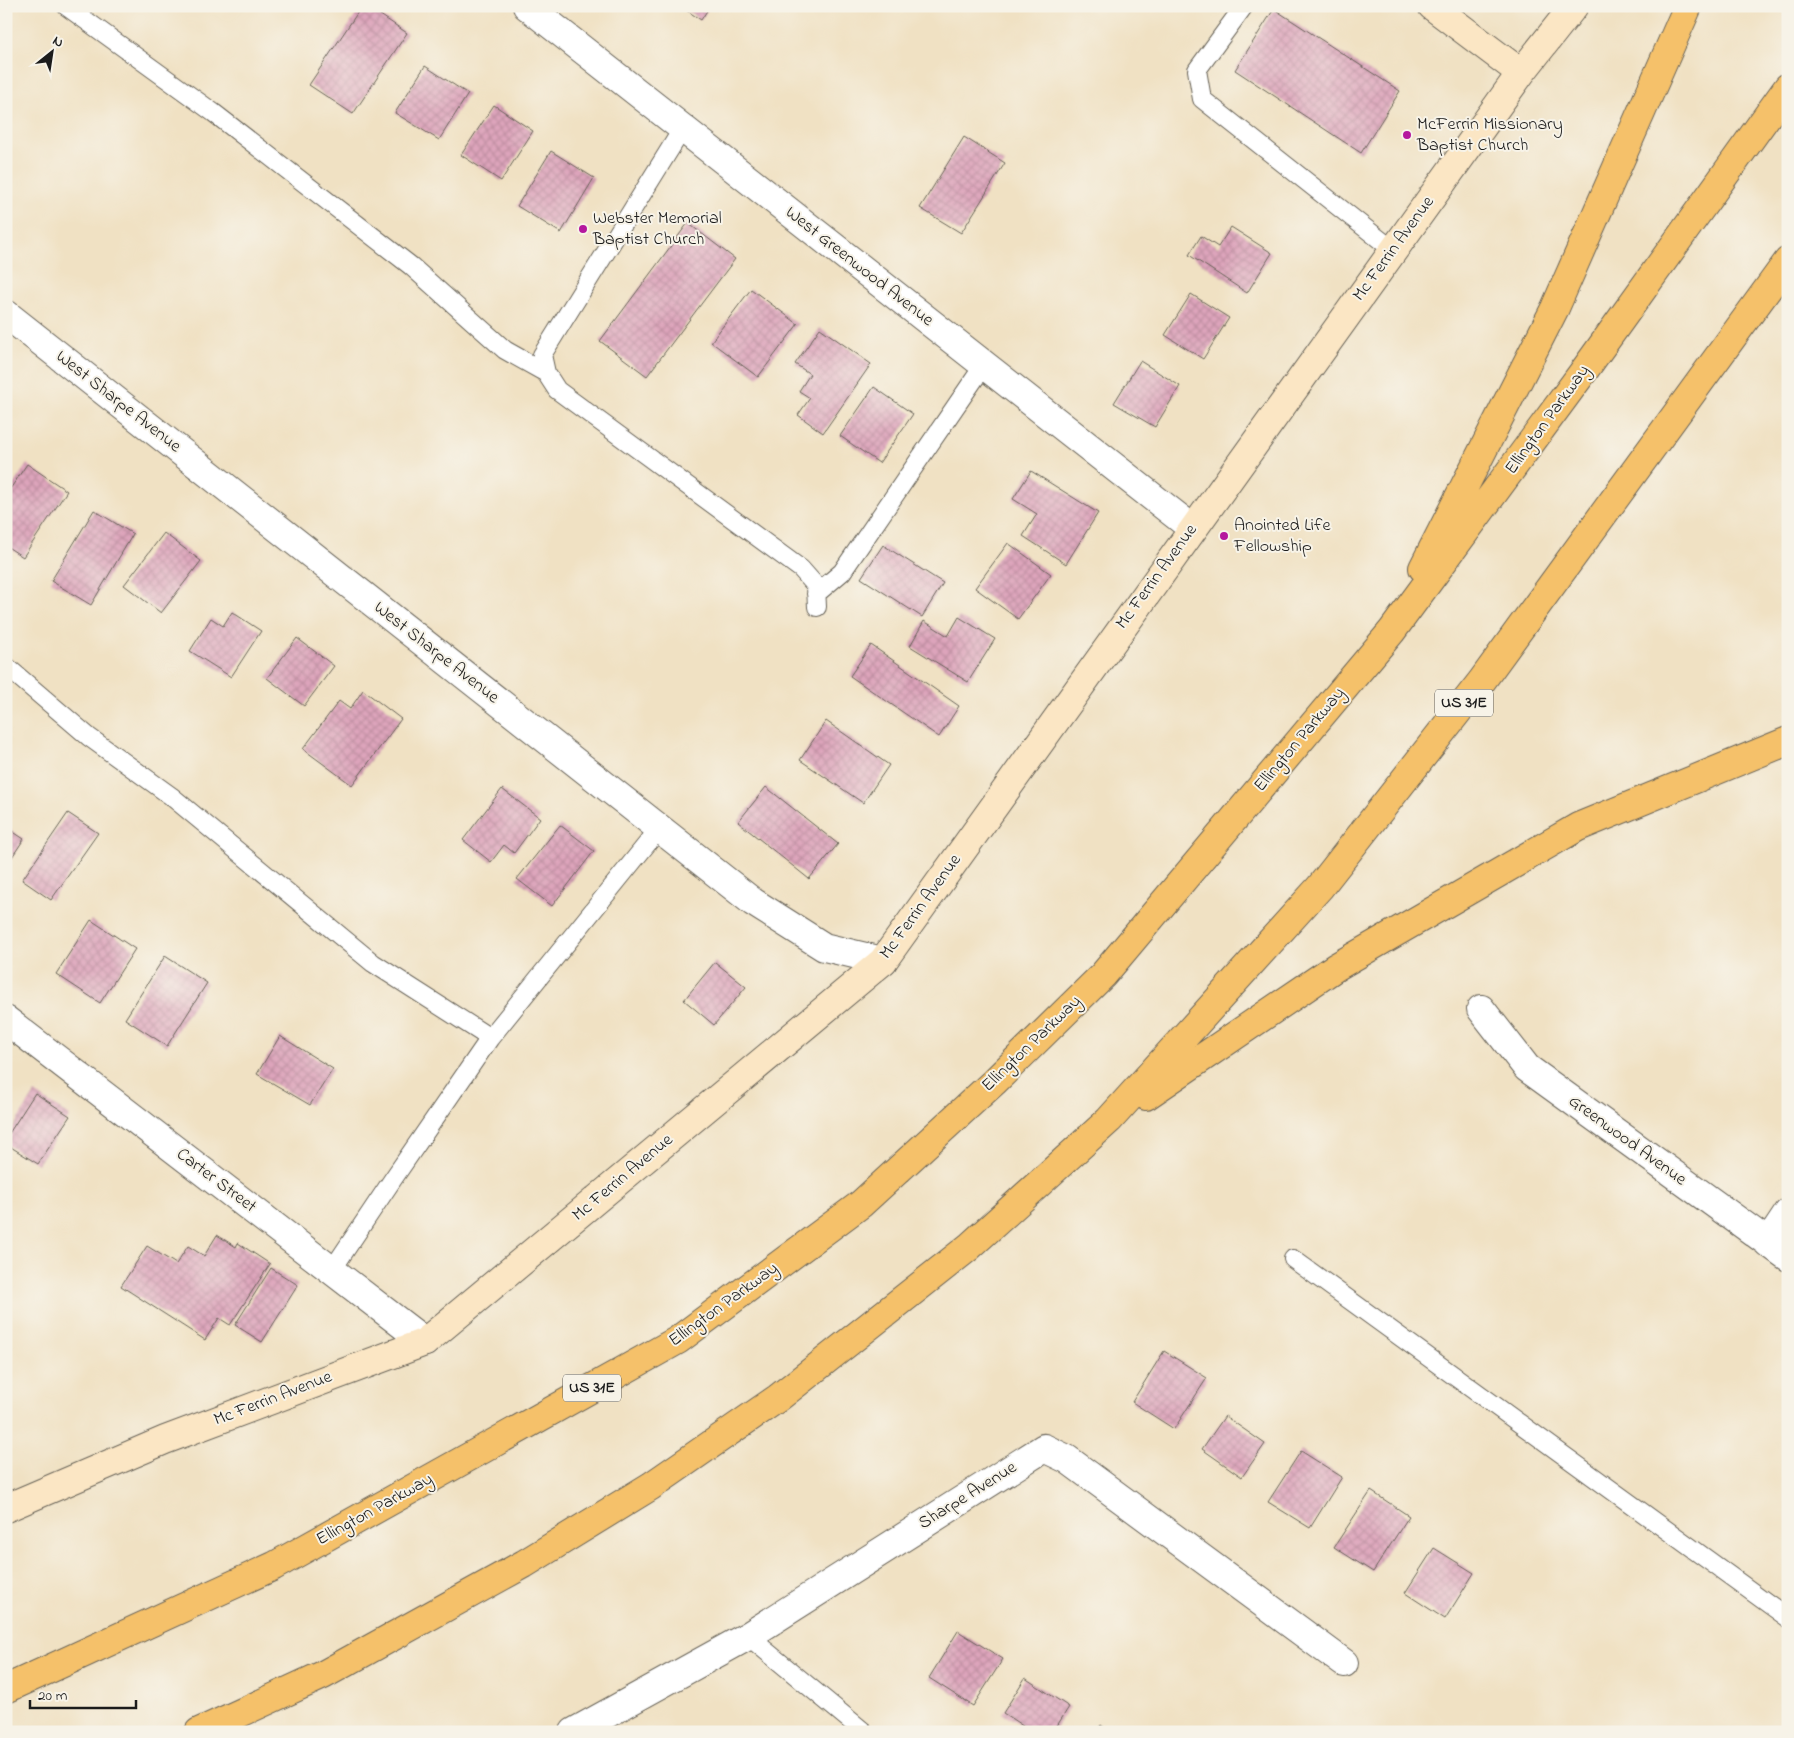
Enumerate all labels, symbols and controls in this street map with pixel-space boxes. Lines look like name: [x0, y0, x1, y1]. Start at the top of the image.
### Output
north arrow: [28, 28, 78, 78]
text: N: [48, 31, 67, 53]
place label: McFerrin Missionary Baptist Church: [1416, 112, 1563, 159]
marker: McFerrin Missionary Baptist Church: [1401, 129, 1413, 141]
street label: Mc Ferrin Avenue: [1347, 190, 1442, 307]
street label: West Greenwood Avenue: [779, 201, 940, 334]
place label: Webster Memorial Baptist Church: [592, 206, 722, 253]
marker: Webster Memorial Baptist Church: [577, 223, 589, 235]
street label: West Sharpe Avenue: [50, 345, 187, 460]
street label: Ellington Parkway: [1499, 360, 1598, 481]
place label: Anointed Life Fellowship: [1233, 513, 1331, 560]
street label: Mc Ferrin Avenue: [1110, 518, 1205, 635]
marker: Anointed Life Fellowship: [1218, 530, 1230, 542]
street label: West Sharpe Avenue: [368, 596, 505, 711]
street label: Ellington Parkway: [1248, 682, 1353, 799]
road number: US 31E: [1435, 690, 1493, 716]
street label: Mc Ferrin Avenue: [874, 848, 969, 965]
street label: Ellington Parkway: [976, 989, 1088, 1099]
street label: Greenwood Avenue: [1562, 1089, 1692, 1193]
street label: Mc Ferrin Avenue: [567, 1127, 680, 1228]
street label: Carter Street: [170, 1142, 262, 1220]
street label: Ellington Parkway: [664, 1256, 785, 1355]
street label: Mc Ferrin Avenue: [210, 1364, 337, 1433]
road number: US 31E: [563, 1375, 621, 1402]
street label: Sharpe Avenue: [914, 1455, 1023, 1537]
street label: Ellington Parkway: [312, 1467, 439, 1554]
scale bar: [30, 1678, 136, 1710]
text: 20 m: [38, 1685, 68, 1707]

